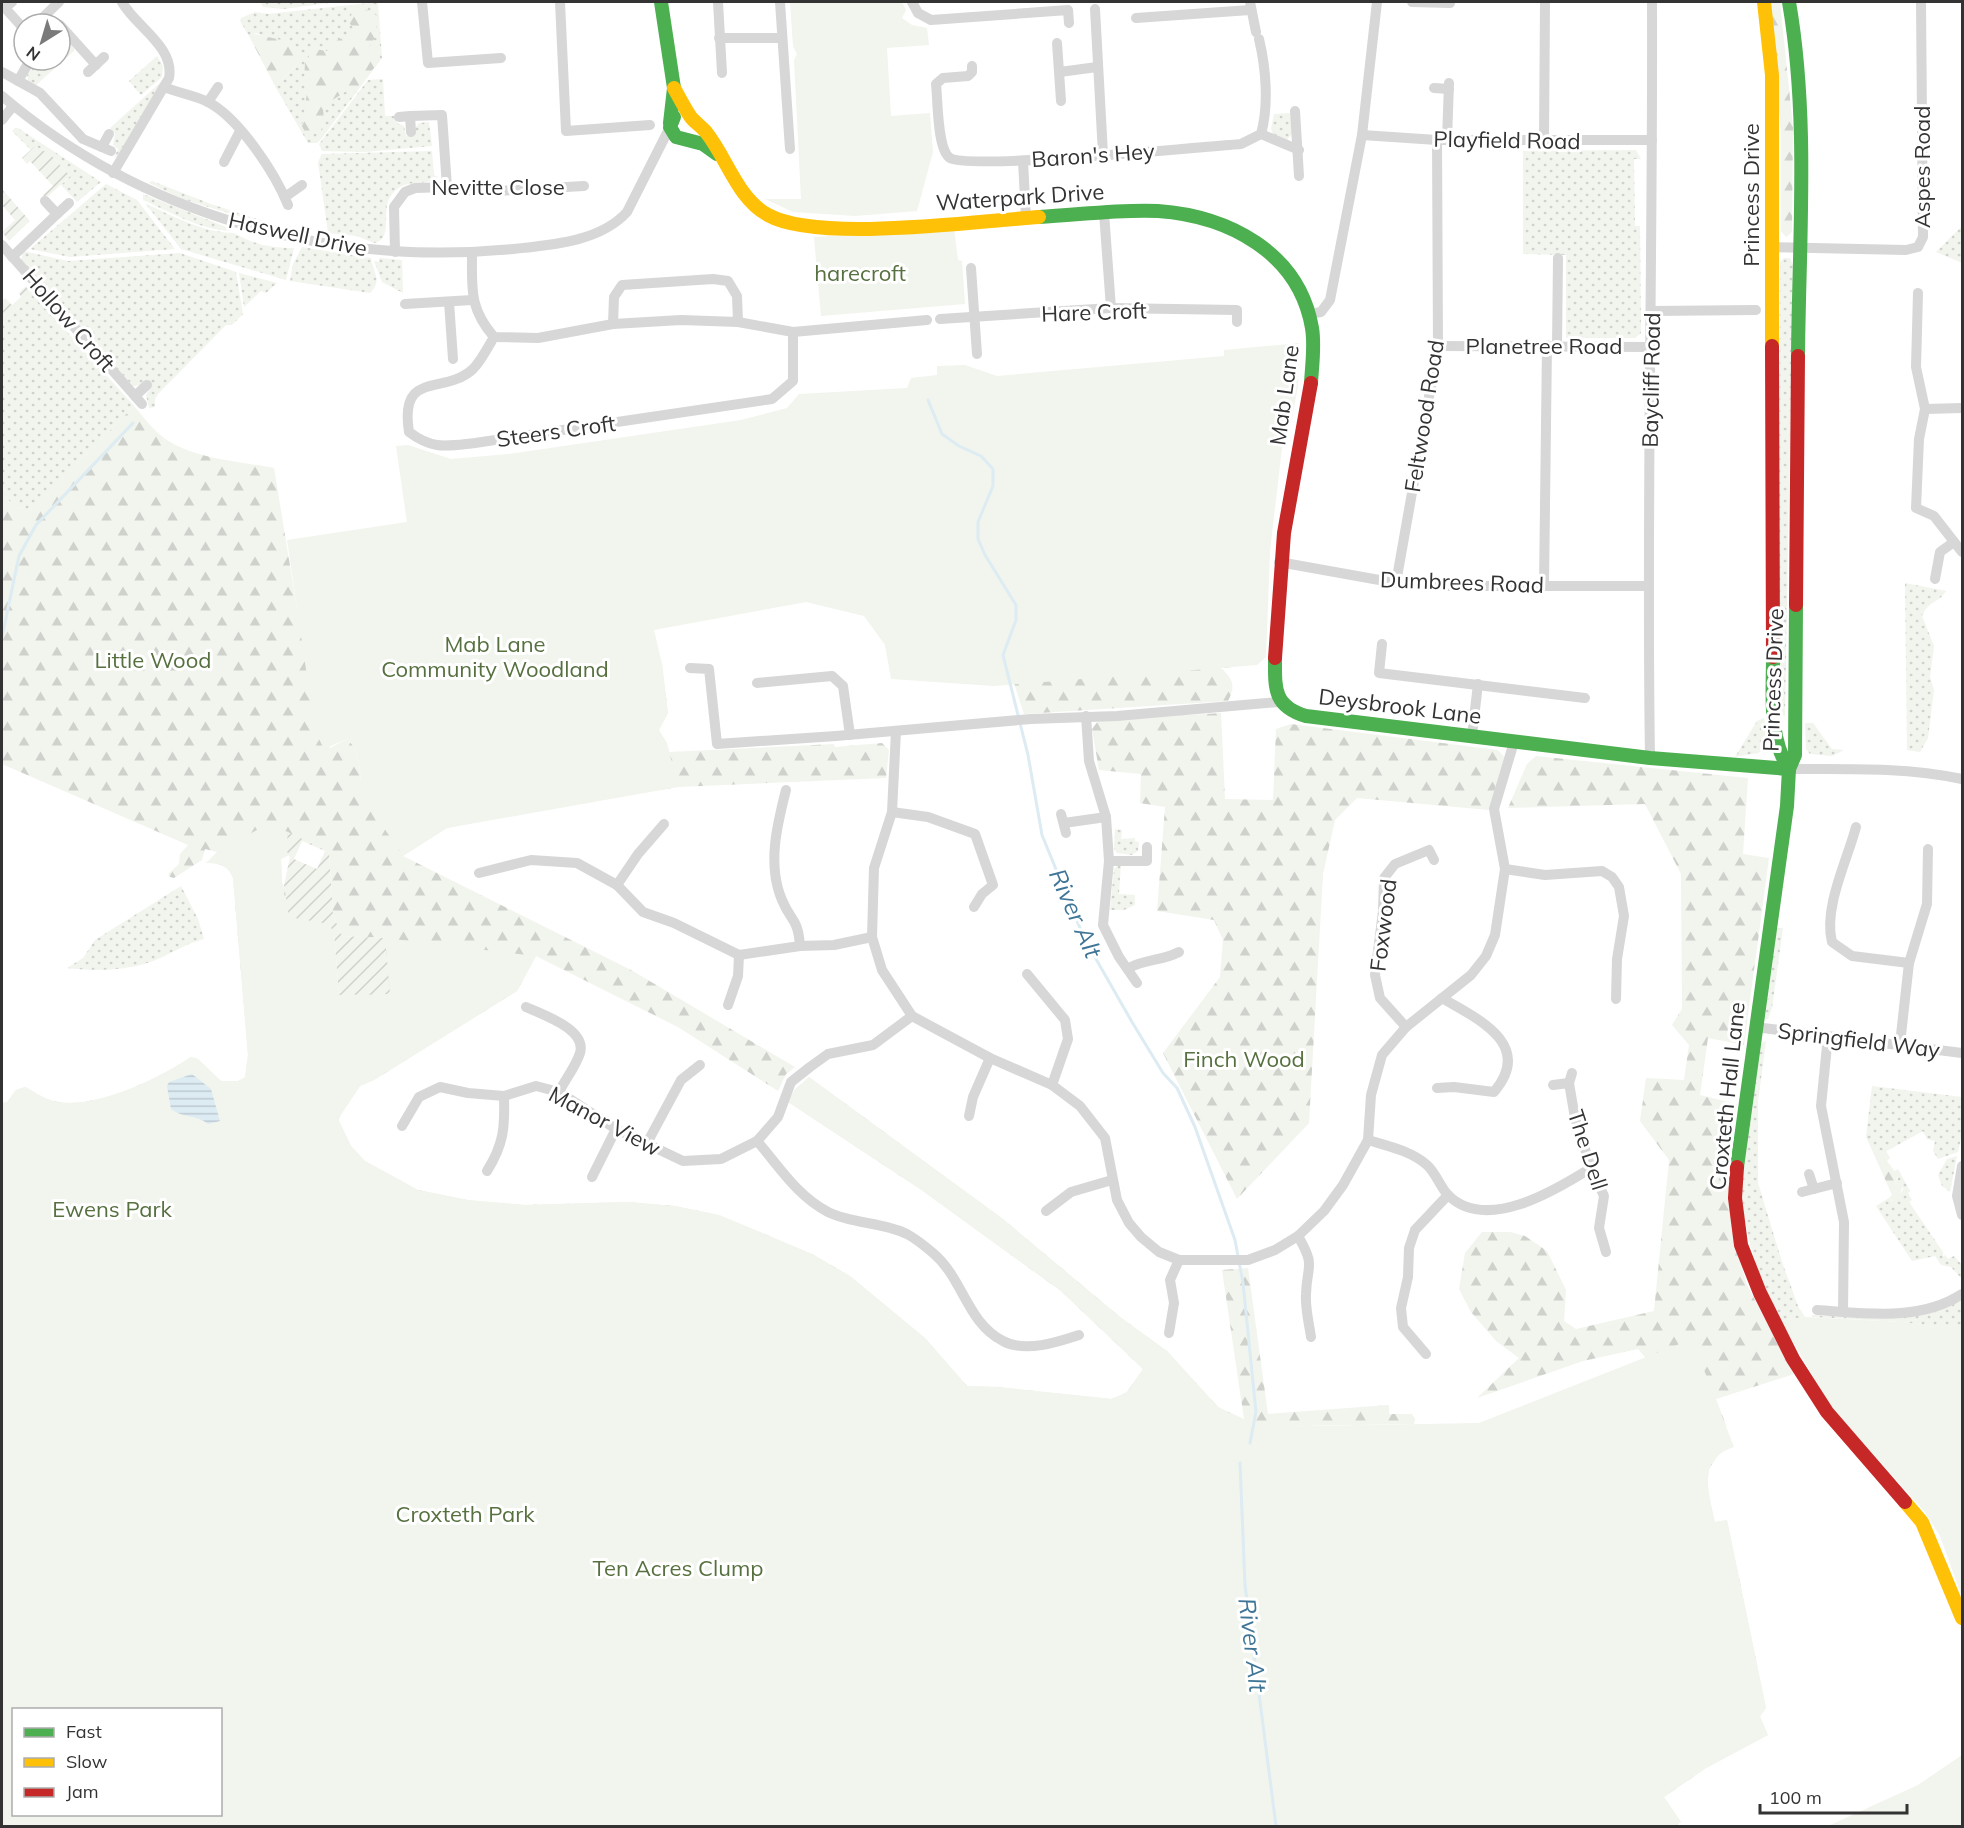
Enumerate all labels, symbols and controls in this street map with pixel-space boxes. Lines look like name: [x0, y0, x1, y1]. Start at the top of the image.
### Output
north arrow: [12, 12, 72, 72]
text: N: [22, 42, 44, 66]
street label: Aspes Road: [1908, 106, 1936, 228]
street label: Princess Drive: [1737, 123, 1765, 267]
street label: Playfield Road: [1433, 125, 1581, 155]
street label: Baron's Hey: [1031, 137, 1156, 173]
street label: Nevitte Close: [431, 173, 565, 201]
street label: Waterpark Drive: [935, 177, 1105, 217]
street label: Haswell Drive: [226, 206, 370, 262]
park label: harecroft: [814, 259, 906, 287]
street label: Hollow Croft: [17, 263, 121, 377]
street label: Hare Croft: [1041, 296, 1148, 328]
street label: Baycliff Road: [1636, 312, 1666, 448]
street label: Planetree Road: [1466, 332, 1622, 360]
street label: Feltwood Road: [1398, 338, 1450, 494]
street label: Mab Lane: [1263, 343, 1305, 447]
street label: Steers Croft: [495, 409, 618, 453]
street label: Dumbrees Road: [1380, 565, 1544, 599]
street label: Princess Drive: [1757, 608, 1789, 752]
park label: Mab Lane Community Woodland: [381, 630, 609, 683]
park label: Little Wood: [95, 646, 211, 674]
street label: Deysbrook Lane: [1317, 682, 1483, 730]
water label: River Alt: [1043, 864, 1109, 963]
street label: Foxwood: [1363, 877, 1403, 973]
street label: Croxteth Hall Lane: [1703, 1000, 1751, 1192]
street label: Springfield Way: [1776, 1016, 1942, 1064]
park label: Finch Wood: [1183, 1045, 1305, 1073]
street label: Manor View: [544, 1080, 666, 1162]
street label: The Dell: [1562, 1106, 1614, 1194]
park label: Ewens Park: [52, 1195, 172, 1223]
park label: Croxteth Park: [395, 1500, 535, 1528]
park label: Ten Acres Clump: [592, 1554, 764, 1582]
water label: River Alt: [1232, 1596, 1274, 1694]
legend: [12, 1708, 222, 1816]
text: Fast: [66, 1720, 102, 1743]
text: Slow: [66, 1750, 108, 1773]
scale bar: [1760, 1777, 1907, 1815]
text: Jam: [66, 1780, 99, 1803]
text: 100 m: [1769, 1786, 1822, 1809]

